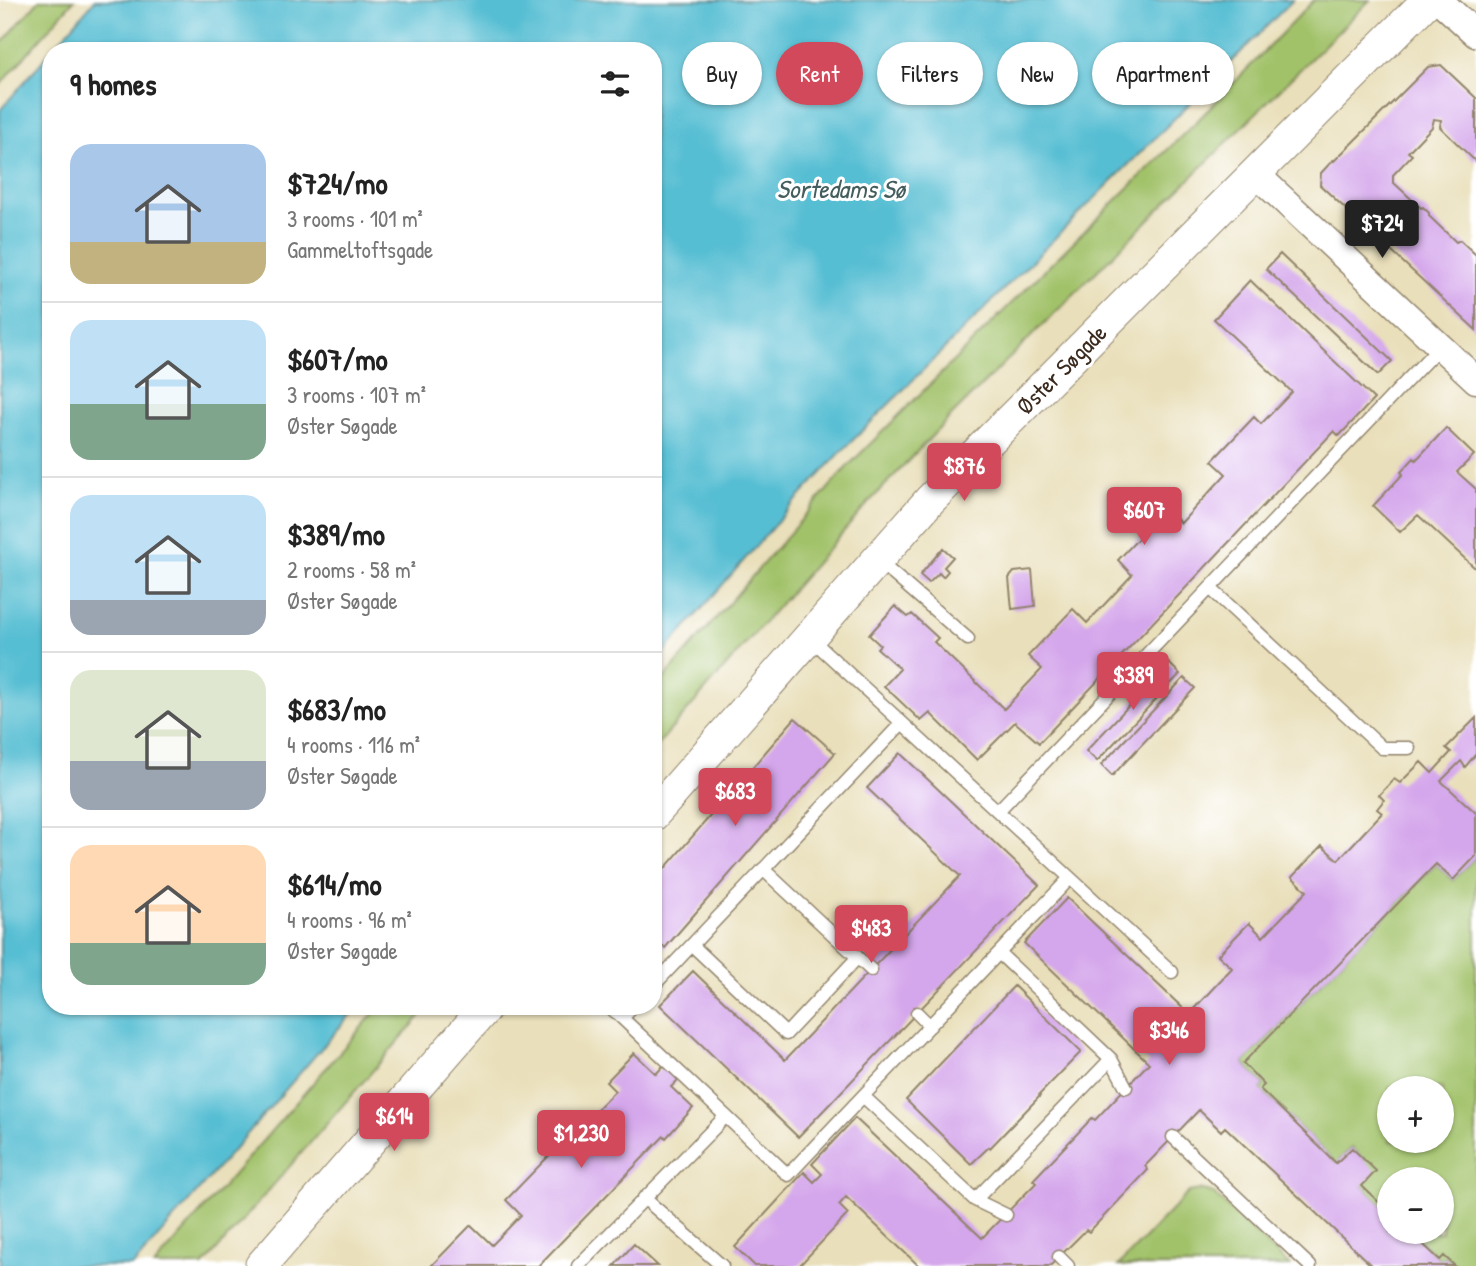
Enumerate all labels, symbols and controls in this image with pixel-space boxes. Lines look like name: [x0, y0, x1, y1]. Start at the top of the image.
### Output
chip: Buy: [682, 42, 762, 105]
chip: Rent: [776, 42, 863, 105]
chip: Filters: [877, 42, 983, 105]
chip: New: [997, 42, 1078, 105]
chip: Apartment: [1092, 42, 1234, 105]
text: 9 homes: [70, 64, 157, 104]
icon: filters: [596, 65, 634, 103]
text: $724/mo: [287, 163, 388, 203]
water label: Sortedams Sø: [777, 171, 907, 206]
icon: home: [126, 172, 210, 256]
pin: $724: [1341, 201, 1423, 260]
text: 3 rooms · 101 m²: [287, 203, 423, 234]
text: $724: [1361, 207, 1403, 238]
text: Gammeltoftsgade: [287, 234, 433, 265]
street label: Øster Søgade: [1009, 317, 1113, 421]
text: $607/mo: [287, 339, 388, 379]
icon: home: [126, 348, 210, 432]
text: 3 rooms · 107 m²: [287, 379, 426, 410]
text: Øster Søgade: [287, 410, 398, 441]
pin: $876: [923, 444, 1005, 503]
text: $876: [943, 450, 985, 481]
pin: $607: [1103, 488, 1185, 547]
text: $607: [1123, 494, 1165, 525]
text: $389/mo: [287, 514, 385, 554]
icon: home: [126, 523, 210, 607]
text: 2 rooms · 58 m²: [287, 554, 416, 585]
text: Øster Søgade: [287, 585, 398, 616]
pin: $389: [1092, 652, 1174, 712]
text: $389: [1113, 659, 1153, 690]
text: $683/mo: [287, 689, 386, 729]
icon: home: [126, 698, 210, 782]
text: 4 rooms · 116 m²: [287, 729, 420, 760]
text: Øster Søgade: [287, 760, 398, 791]
pin: $683: [694, 768, 776, 828]
text: $683: [714, 775, 756, 806]
text: $614/mo: [287, 864, 382, 904]
icon: home: [126, 873, 210, 957]
text: 4 rooms · 96 m²: [287, 904, 412, 935]
pin: $483: [830, 906, 912, 965]
text: $483: [851, 912, 891, 943]
text: Øster Søgade: [287, 935, 398, 966]
pin: $346: [1128, 1007, 1210, 1067]
text: $346: [1149, 1014, 1189, 1045]
map controls: [1377, 1076, 1454, 1244]
button: +: [1377, 1076, 1454, 1153]
pin: $614: [353, 1094, 435, 1153]
text: $614: [375, 1100, 413, 1131]
pin: $1,230: [524, 1110, 638, 1170]
text: $1,230: [553, 1117, 609, 1148]
button: −: [1377, 1167, 1454, 1244]

